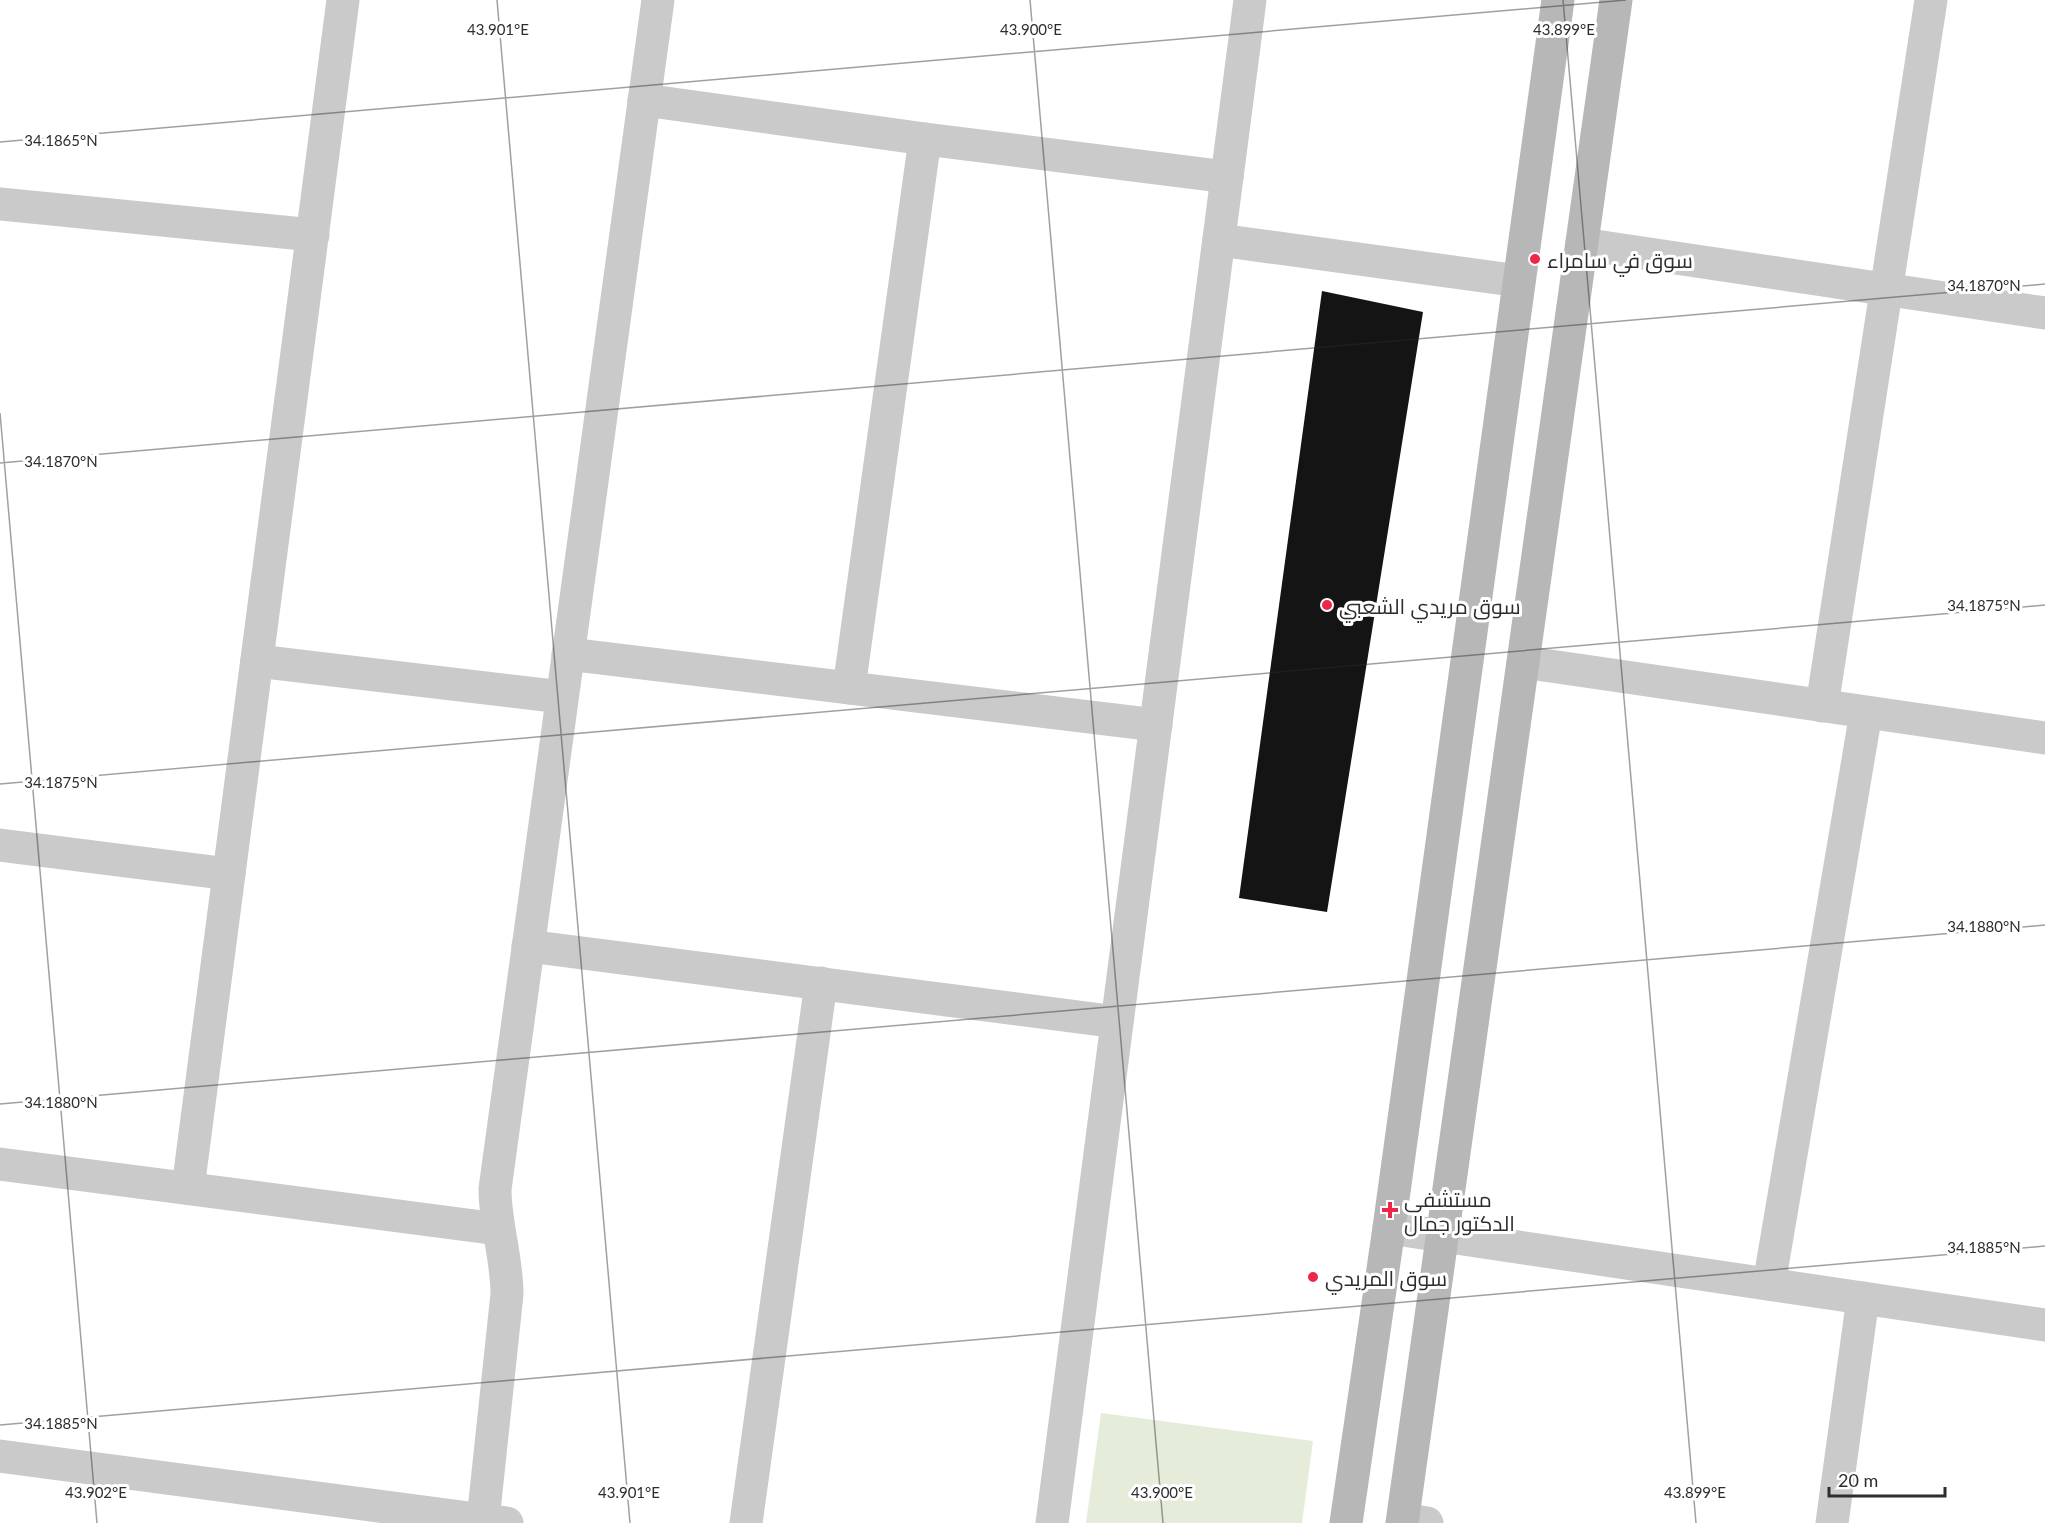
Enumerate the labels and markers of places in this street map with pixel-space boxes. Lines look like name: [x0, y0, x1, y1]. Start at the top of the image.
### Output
place label: سوق في سامراء: [1547, 247, 1693, 277]
marker: سوق في سامراء: [1528, 252, 1542, 266]
place label: سوق مريدي الشعبي: [1339, 593, 1521, 623]
marker: سوق مريدي الشعبي: [1320, 598, 1334, 612]
place label: مستشفى الدكتور جمال: [1404, 1186, 1515, 1237]
marker: مستشفى الدكتور جمال: [1381, 1201, 1399, 1219]
place label: سوق المريدي: [1325, 1265, 1447, 1295]
marker: سوق المريدي: [1306, 1270, 1320, 1284]

